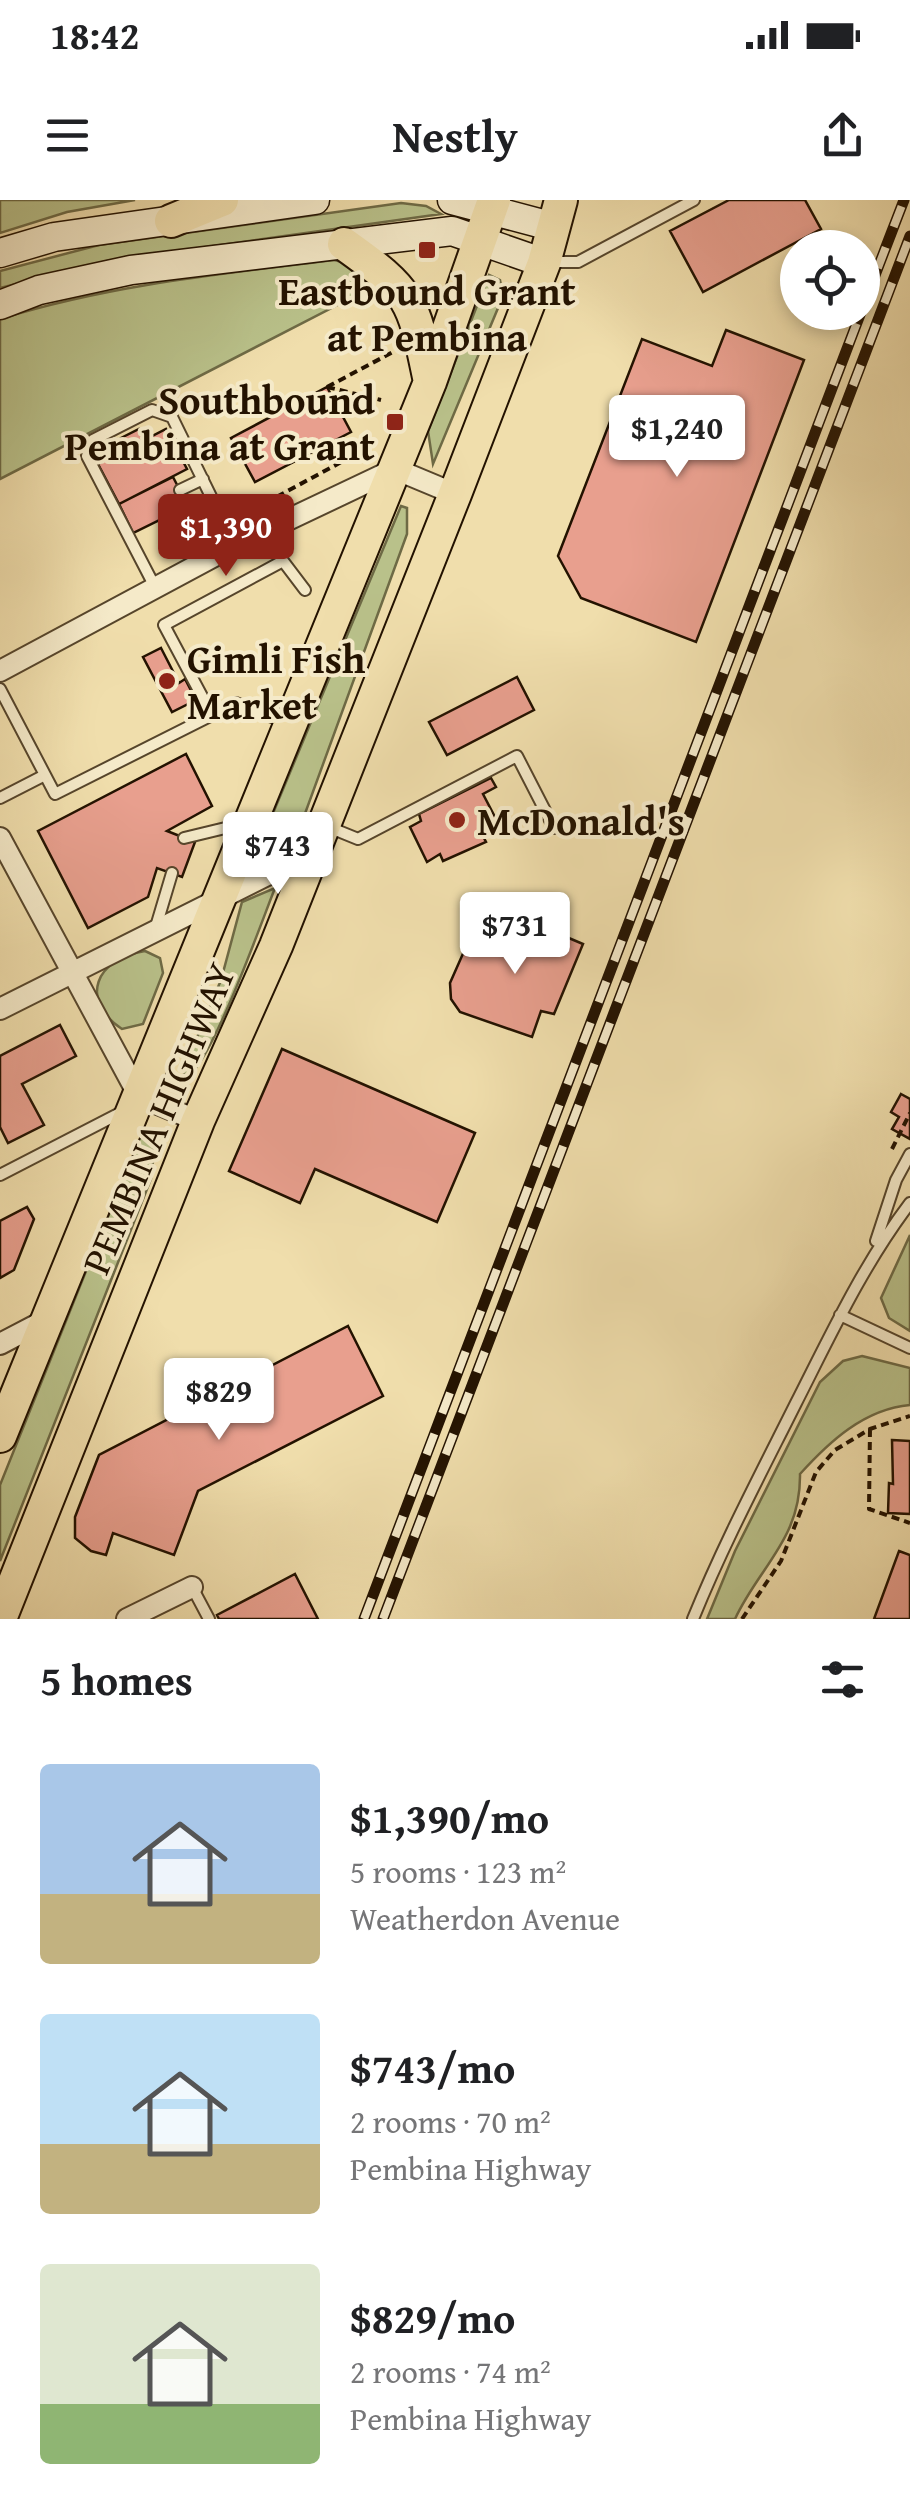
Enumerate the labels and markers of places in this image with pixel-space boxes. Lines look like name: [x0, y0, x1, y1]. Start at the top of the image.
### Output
marker: Eastbound Grant at Pembina: [416, 239, 438, 261]
place label: Eastbound Grant at Pembina: [278, 261, 576, 366]
place label: Southbound Pembina at Grant: [65, 370, 375, 475]
pin: $1,240: [596, 395, 758, 480]
marker: Southbound Pembina at Grant: [384, 411, 406, 433]
pin: $1,390: [145, 494, 307, 579]
place label: Gimli Fish Market: [187, 629, 366, 734]
marker: Gimli Fish Market: [156, 670, 178, 692]
place label: McDonald's: [477, 791, 685, 850]
marker: McDonald's: [446, 809, 468, 831]
pin: $743: [219, 812, 337, 897]
pin: $731: [456, 892, 574, 977]
pin: $829: [160, 1358, 278, 1443]

